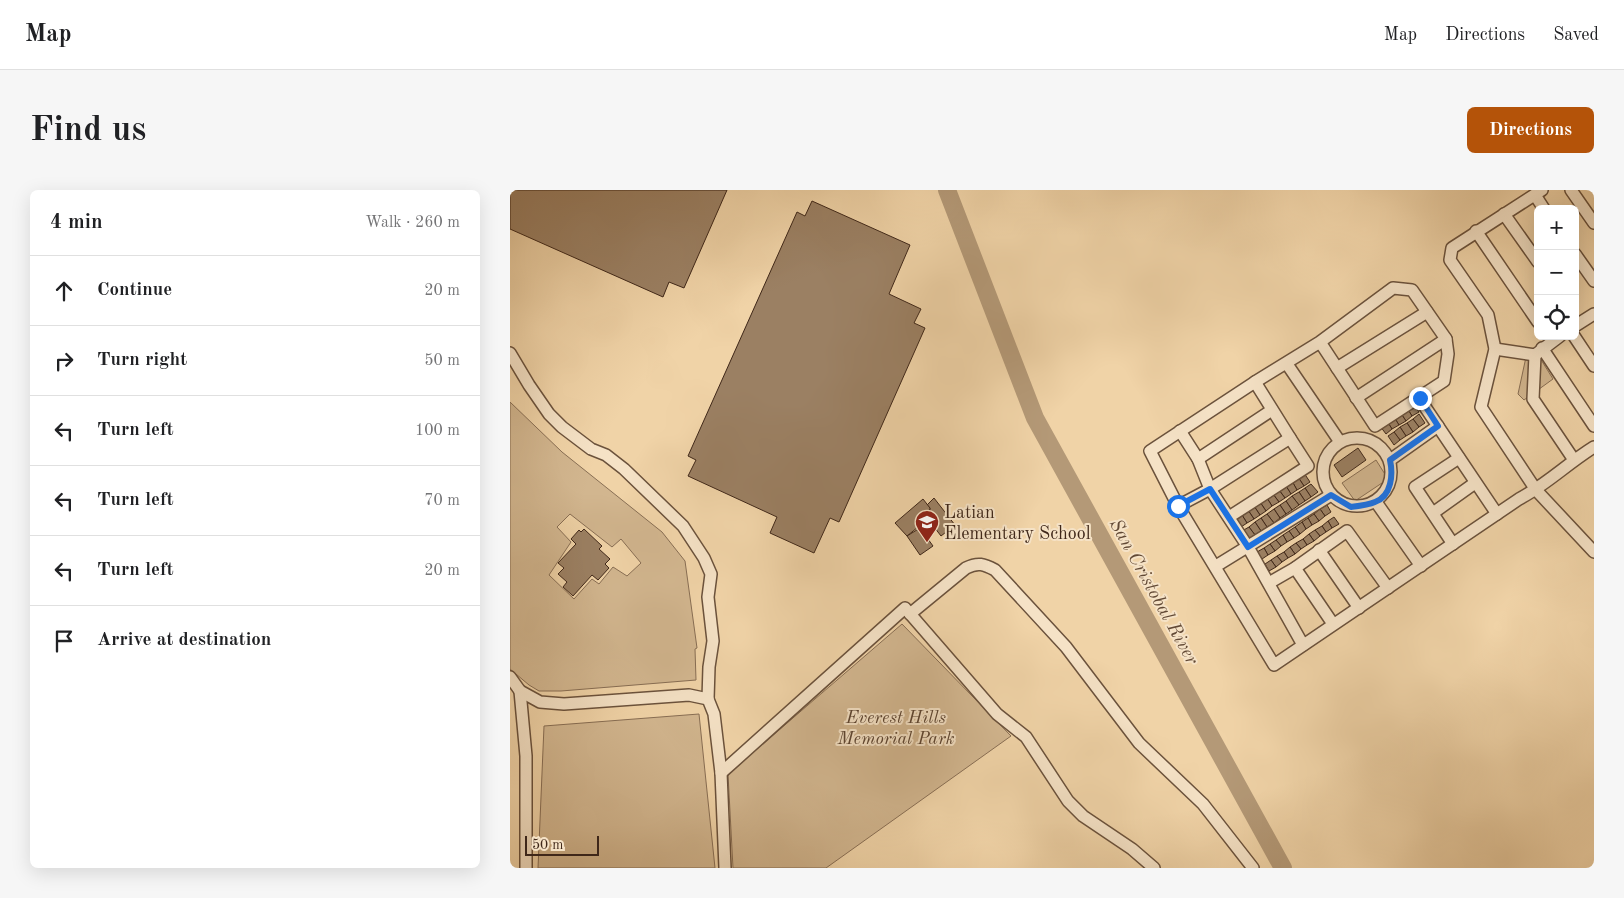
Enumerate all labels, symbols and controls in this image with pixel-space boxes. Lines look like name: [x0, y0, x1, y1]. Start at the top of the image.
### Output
text: Map: [25, 23, 72, 47]
text: Map: [1384, 26, 1417, 44]
text: Directions: [1445, 26, 1525, 44]
text: Saved: [1553, 26, 1599, 44]
button: Directions: [1467, 107, 1594, 153]
text: Find us: [30, 113, 146, 148]
map controls: [1534, 205, 1579, 340]
button: +: [1534, 205, 1579, 250]
text: 4 min: [50, 212, 103, 233]
text: Walk · 260 m: [365, 215, 460, 231]
button: −: [1534, 250, 1579, 295]
icon: ahead: [50, 277, 78, 305]
text: Continue: [97, 281, 172, 300]
text: 20 m: [424, 283, 460, 299]
button: locate: [1534, 295, 1579, 340]
icon: right: [50, 347, 78, 375]
text: Turn right: [97, 351, 187, 370]
text: 50 m: [424, 353, 460, 369]
route end: [1409, 387, 1432, 410]
icon: left: [50, 417, 78, 445]
text: Turn left: [97, 421, 174, 440]
text: 100 m: [415, 423, 460, 439]
icon: left: [50, 487, 78, 515]
text: Turn left: [97, 491, 174, 510]
text: 70 m: [424, 493, 460, 509]
route start: [1167, 495, 1190, 518]
place label: Latian Elementary School: [944, 504, 1091, 543]
school or university icon: Latian Elementary School: [914, 509, 940, 543]
water label: San Cristobal River: [1105, 516, 1201, 669]
icon: left: [50, 557, 78, 585]
text: Turn left: [97, 561, 174, 580]
text: 20 m: [424, 563, 460, 579]
icon: arrive: [50, 627, 78, 655]
text: Arrive at destination: [97, 631, 271, 650]
park label: Everest Hills Memorial Park: [836, 709, 955, 748]
scale bar: [525, 833, 599, 856]
text: 50 m: [532, 838, 563, 852]

